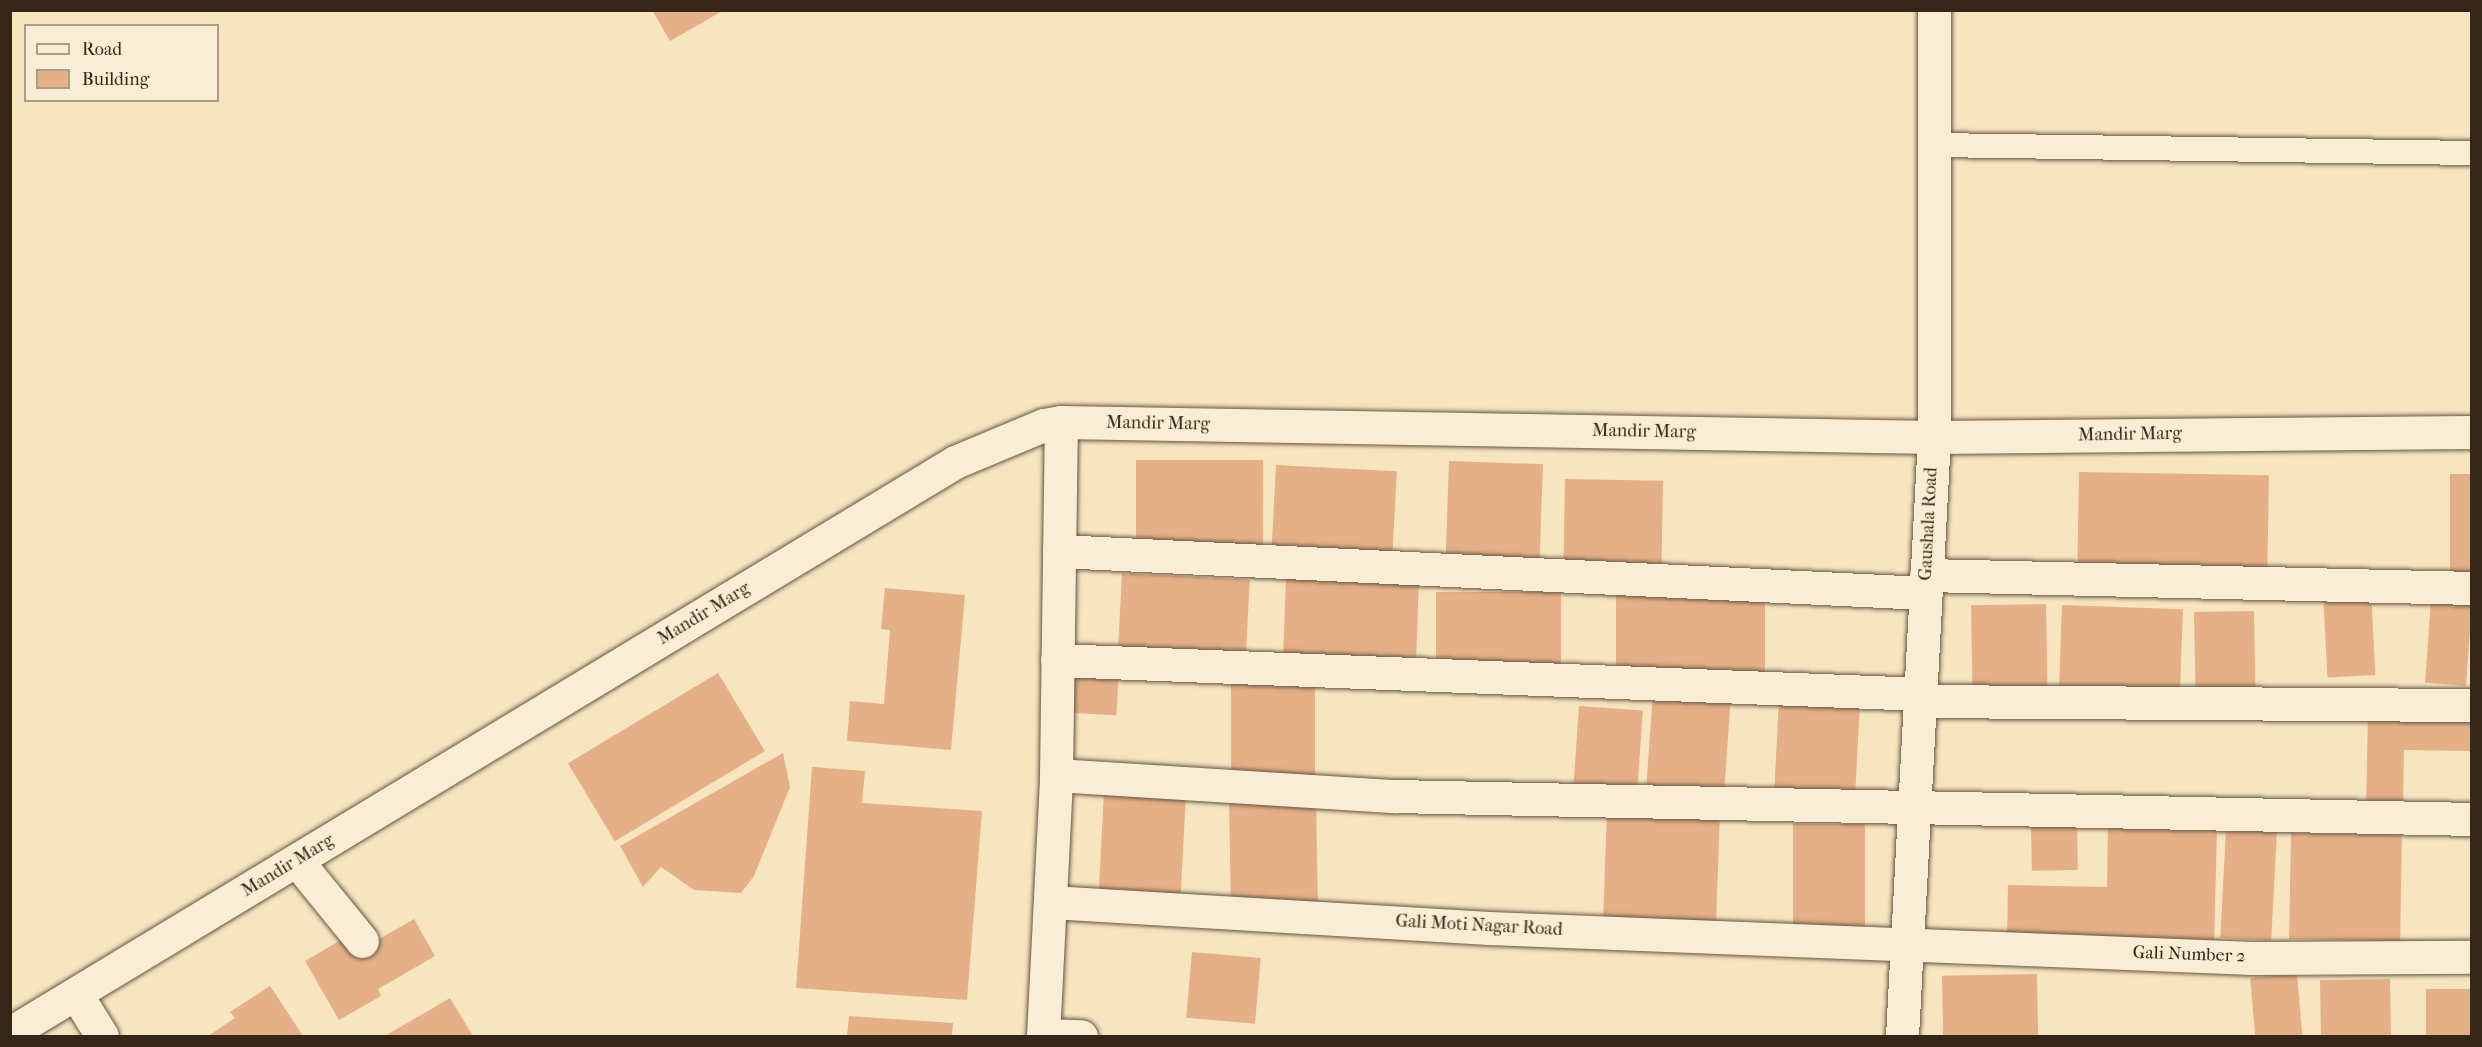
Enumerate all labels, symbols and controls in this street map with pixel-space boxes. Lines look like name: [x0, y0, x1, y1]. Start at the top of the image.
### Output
legend: [24, 24, 219, 102]
text: Road: [82, 39, 122, 60]
text: Building: [82, 69, 149, 90]
street label: Mandir Marg: [1106, 412, 1210, 436]
street label: Mandir Marg: [1592, 420, 1696, 444]
street label: Mandir Marg: [2078, 423, 2182, 447]
street label: Gaushala Road: [1915, 467, 1943, 581]
street label: Mandir Marg: [654, 578, 754, 650]
street label: Mandir Marg: [238, 830, 338, 902]
street label: Gali Moti Nagar Road: [1395, 911, 1563, 941]
street label: Gali Number 2: [2132, 942, 2246, 968]

